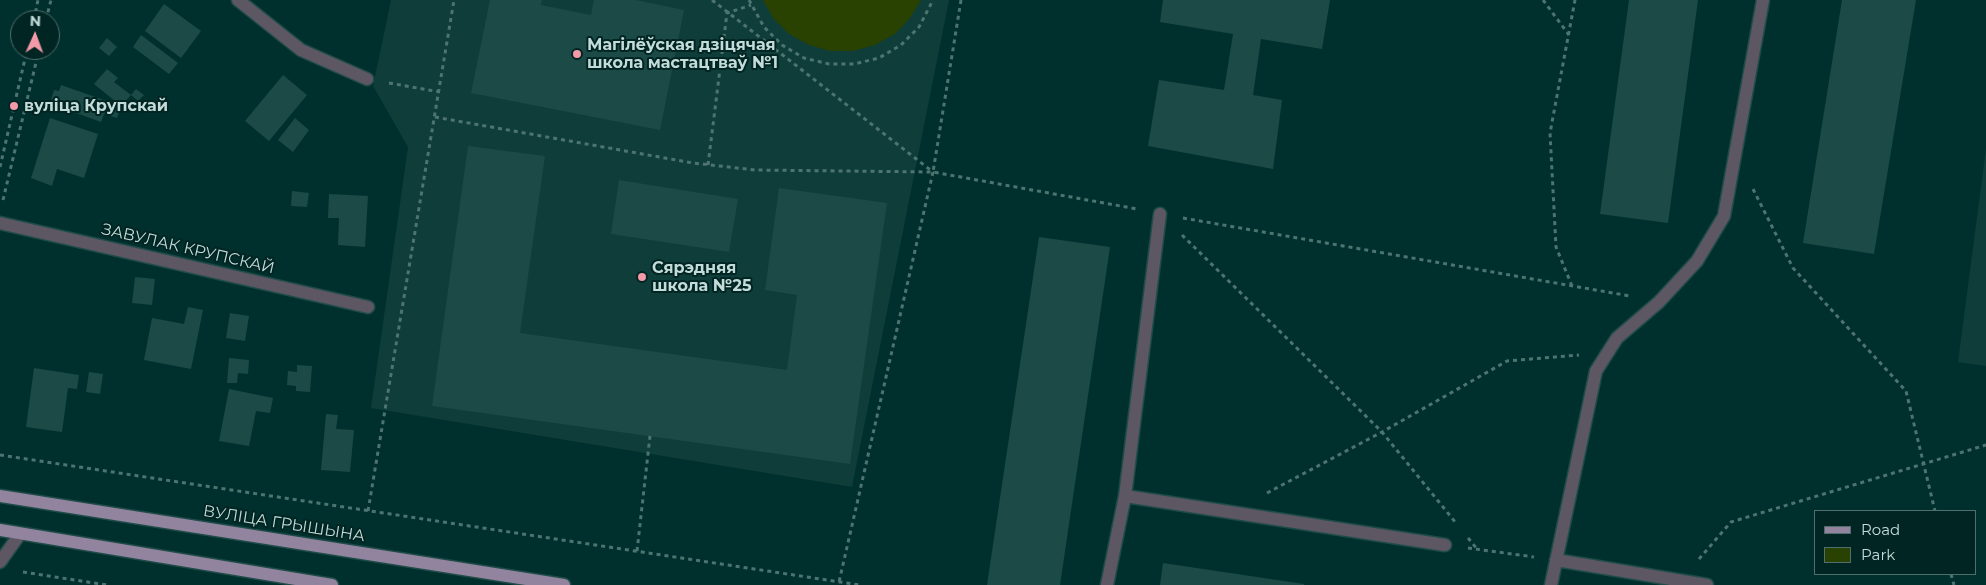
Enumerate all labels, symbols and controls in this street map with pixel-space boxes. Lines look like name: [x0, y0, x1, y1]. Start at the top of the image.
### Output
north arrow: [10, 10, 60, 60]
text: N: [30, 12, 41, 30]
place label: Магілёўская дзіцячая школа мастацтваў №1: [587, 35, 778, 73]
marker: Магілёўская дзіцячая школа мастацтваў №1: [571, 48, 583, 60]
place label: вуліца Крупскай: [24, 96, 168, 116]
marker: вуліца Крупскай: [8, 100, 20, 112]
street label: ЗАВУЛАК КРУПСКАЙ: [100, 220, 276, 278]
place label: Сярэдняя школа №25: [652, 258, 752, 296]
marker: Сярэдняя школа №25: [636, 271, 648, 283]
street label: ВУЛІЦА ГРЫШЫНА: [202, 502, 366, 546]
legend: [1814, 510, 1976, 575]
text: Road: [1861, 520, 1900, 539]
text: Park: [1861, 545, 1895, 564]

